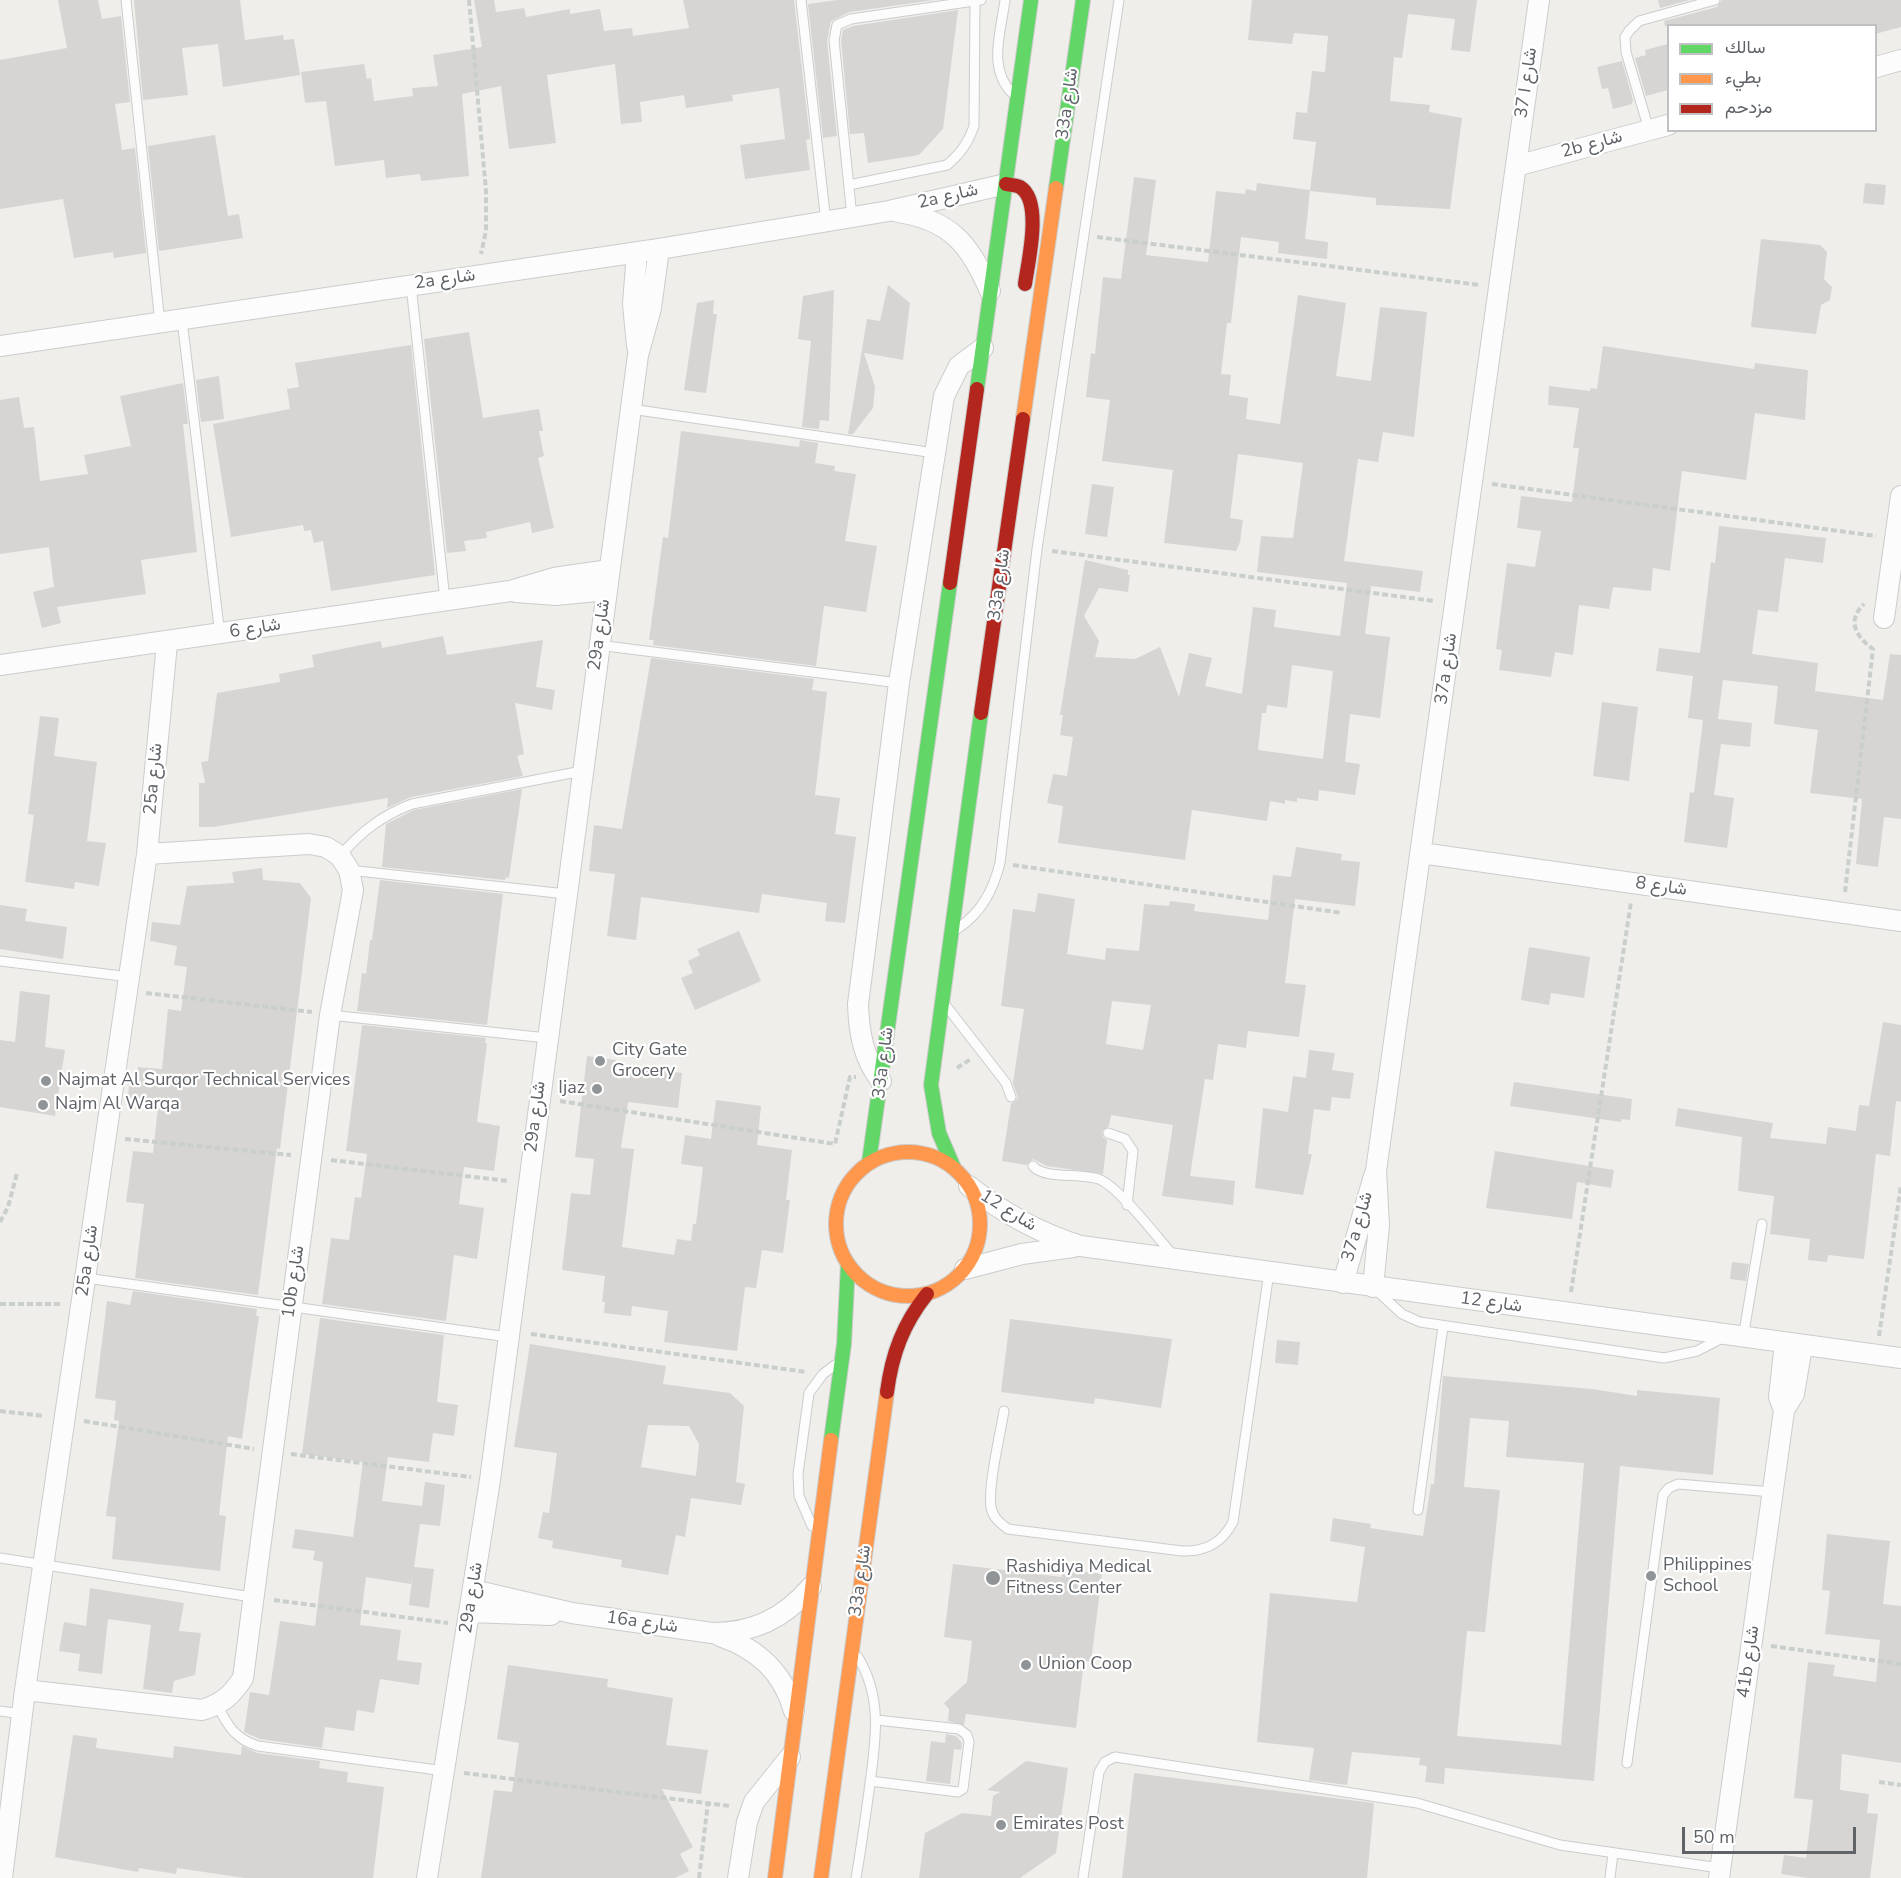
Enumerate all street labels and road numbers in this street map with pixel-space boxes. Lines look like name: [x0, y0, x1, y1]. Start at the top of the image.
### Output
street label: شارع ا 37: [1511, 46, 1543, 120]
street label: 33a شارع: [1052, 67, 1084, 141]
street label: 2b شارع: [1559, 127, 1625, 163]
street label: 2a شارع: [916, 180, 980, 214]
street label: 2a شارع: [413, 265, 477, 295]
street label: 33a شارع: [984, 548, 1016, 622]
street label: 29a شارع: [584, 598, 616, 672]
street label: شارع 6: [228, 614, 282, 644]
street label: 37a شارع: [1431, 632, 1463, 706]
street label: 25a شارع: [140, 742, 168, 816]
street label: شارع 8: [1634, 873, 1688, 901]
street label: 33a شارع: [869, 1026, 899, 1100]
street label: 29a شارع: [521, 1080, 551, 1154]
street label: شارع 12: [976, 1185, 1040, 1237]
street label: 37a شارع: [1338, 1189, 1378, 1265]
street label: 25a شارع: [72, 1224, 104, 1298]
street label: 10b شارع: [278, 1244, 310, 1320]
street label: شارع 12: [1459, 1288, 1523, 1318]
street label: 33a شارع: [845, 1544, 877, 1618]
street label: 29a شارع: [456, 1561, 488, 1635]
street label: 16a شارع: [605, 1607, 679, 1639]
street label: 41b شارع: [1733, 1624, 1765, 1700]

